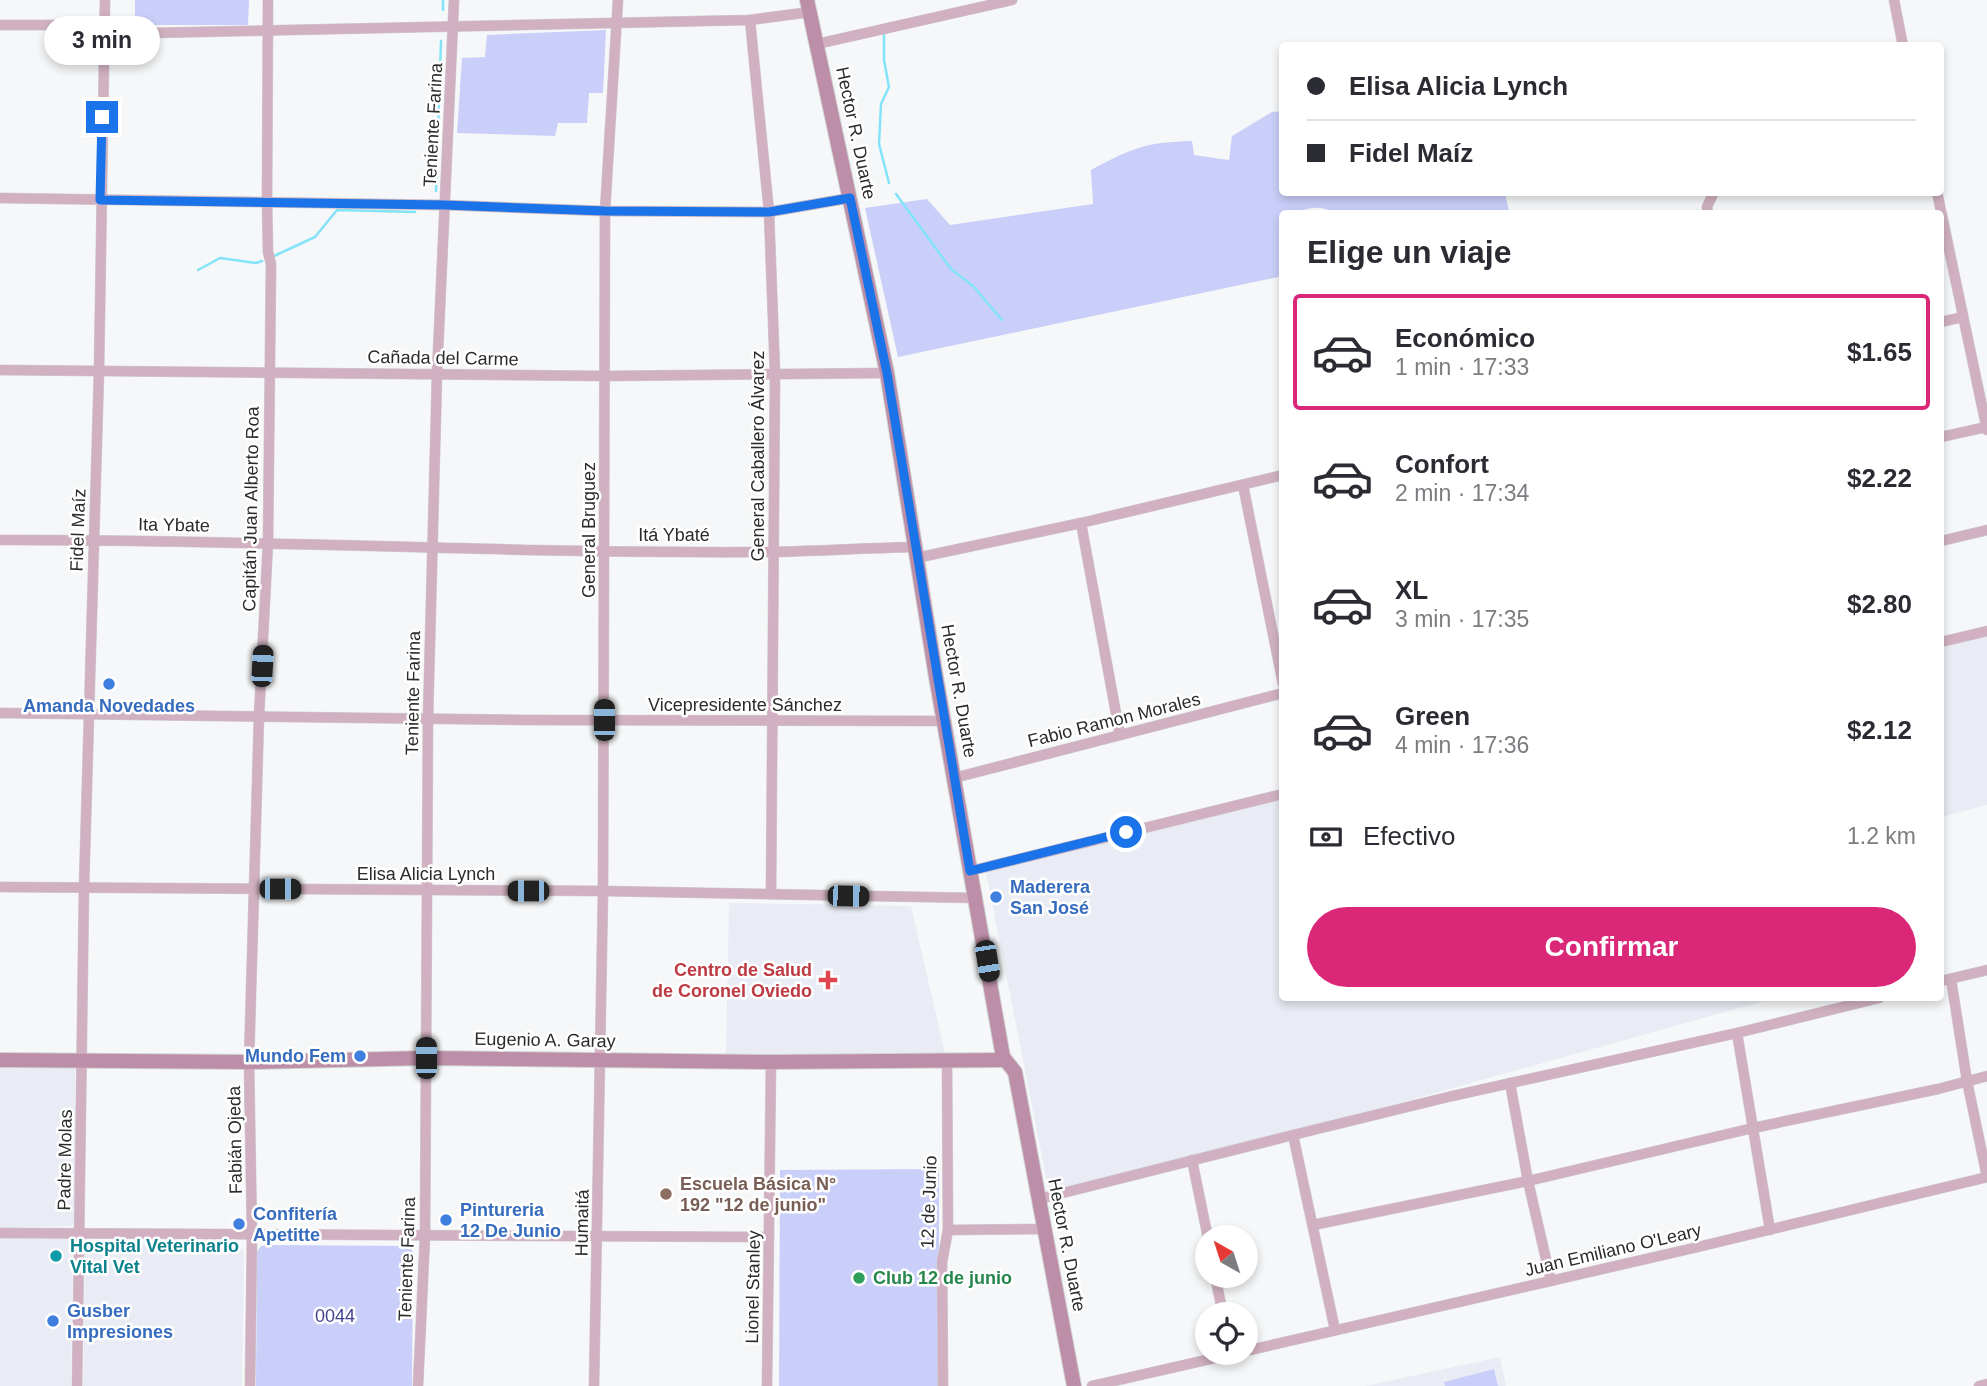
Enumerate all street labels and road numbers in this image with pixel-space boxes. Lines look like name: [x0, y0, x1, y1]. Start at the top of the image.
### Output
street label: Teniente Farina: [420, 62, 446, 187]
street label: Hector R. Duarte: [832, 65, 880, 201]
street label: Cañada del Carme: [367, 347, 519, 369]
street label: General Caballero Álvarez: [748, 350, 768, 562]
street label: Capitán Juan Alberto Roa: [239, 405, 263, 612]
street label: General Bruguez: [579, 462, 599, 598]
street label: Fidel Maíz: [67, 488, 89, 572]
street label: Ita Ybate: [138, 514, 210, 536]
street label: Itá Ybaté: [638, 525, 710, 545]
street label: Hector R. Duarte: [937, 623, 981, 759]
street label: Teniente Farina: [402, 630, 424, 755]
street label: Fabio Ramon Morales: [1026, 689, 1202, 751]
street label: Vicepresidente Sánchez: [648, 695, 842, 715]
street label: Elisa Alicia Lynch: [357, 864, 495, 884]
street label: Eugenio A. Garay: [474, 1029, 616, 1051]
street label: Fabián Ojeda: [224, 1085, 246, 1194]
street label: Padre Molas: [54, 1109, 76, 1211]
street label: 12 de Junio: [917, 1155, 941, 1249]
street label: Hector R. Duarte: [1044, 1177, 1090, 1313]
street label: Humaitá: [571, 1188, 593, 1257]
street label: Teniente Farina: [395, 1196, 419, 1321]
street label: Juan Emiliano O'Leary: [1523, 1220, 1703, 1280]
street label: Lionel Stanley: [742, 1230, 764, 1344]

